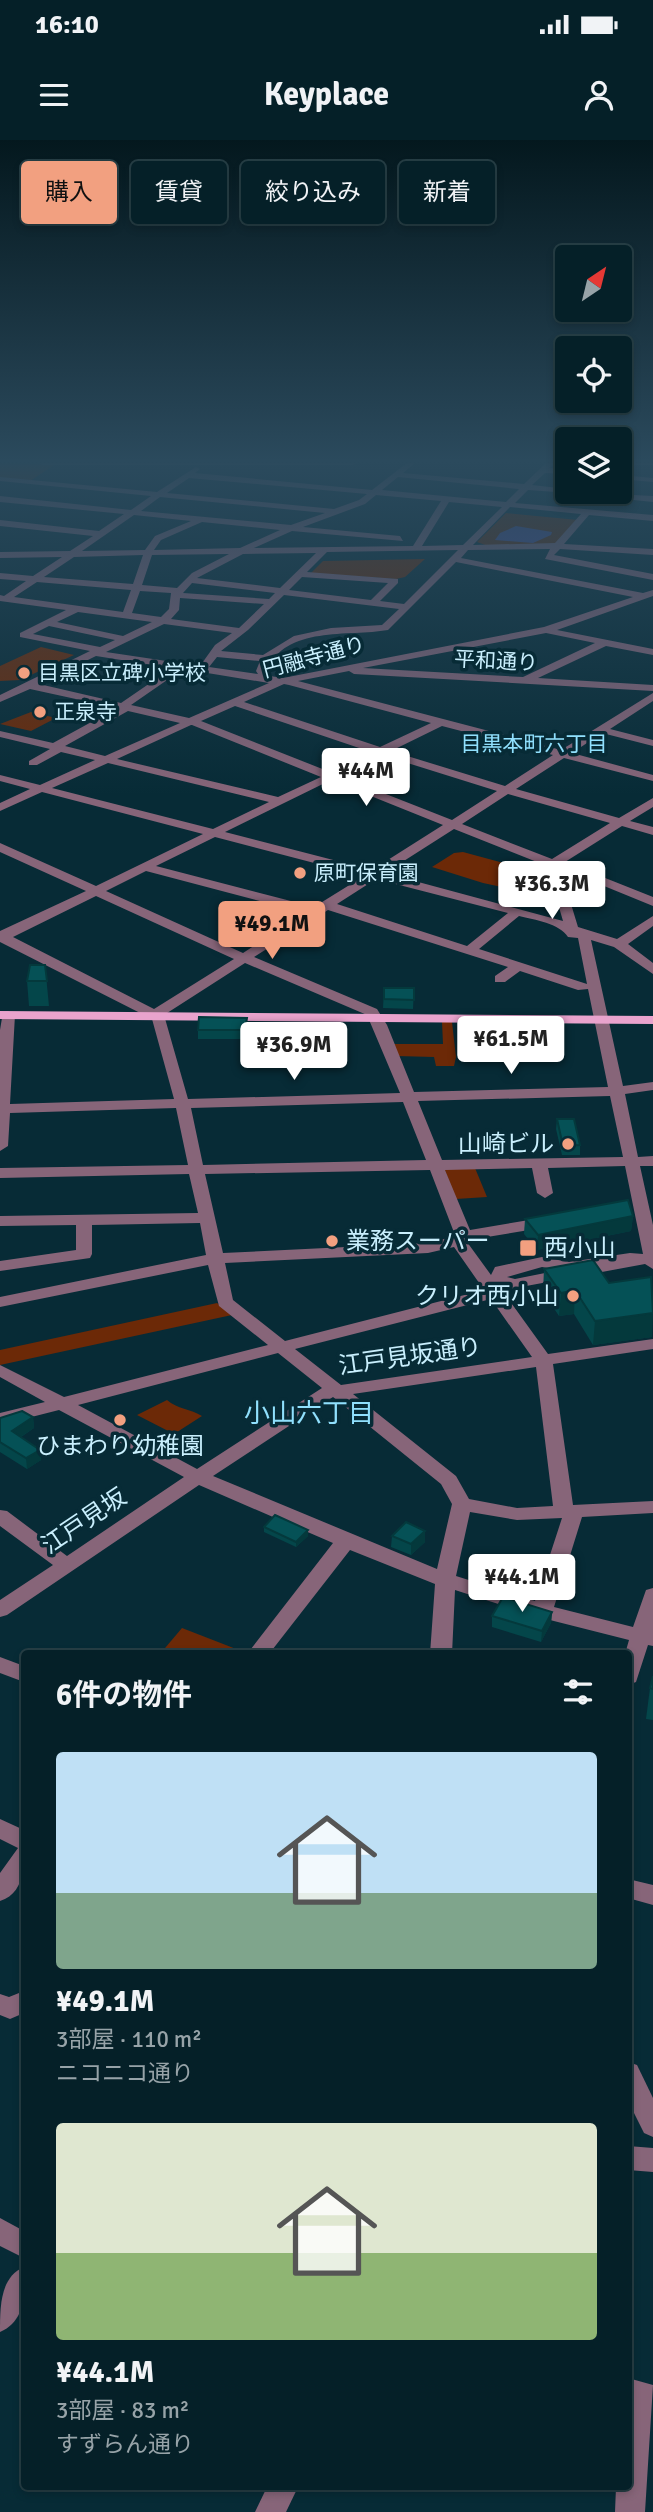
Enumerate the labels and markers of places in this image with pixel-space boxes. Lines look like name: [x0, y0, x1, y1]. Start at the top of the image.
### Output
place label: 目黒区立碑小学校: [38, 660, 206, 686]
marker: 目黒区立碑小学校: [16, 665, 32, 681]
place label: 正泉寺: [54, 699, 117, 725]
marker: 正泉寺: [32, 704, 48, 720]
pin: ¥44M: [325, 748, 407, 808]
place label: 原町保育園: [314, 860, 419, 886]
pin: ¥36.3M: [495, 862, 609, 921]
marker: 原町保育園: [292, 865, 308, 881]
pin: ¥49.1M: [215, 902, 329, 961]
pin: ¥61.5M: [454, 1016, 568, 1076]
pin: ¥36.9M: [237, 1023, 351, 1082]
place label: 山崎ビル: [458, 1129, 554, 1159]
marker: 山崎ビル: [560, 1136, 576, 1152]
place label: 業務スーパー: [346, 1226, 490, 1256]
marker: 業務スーパー: [324, 1233, 340, 1249]
place label: 西小山: [544, 1233, 616, 1263]
marker: 西小山: [518, 1238, 538, 1258]
place label: クリオ西小山: [415, 1281, 559, 1311]
marker: クリオ西小山: [565, 1288, 581, 1304]
marker: ひまわり幼稚園: [112, 1412, 128, 1428]
place label: ひまわり幼稚園: [36, 1431, 204, 1461]
pin: ¥44.1M: [465, 1554, 579, 1614]

